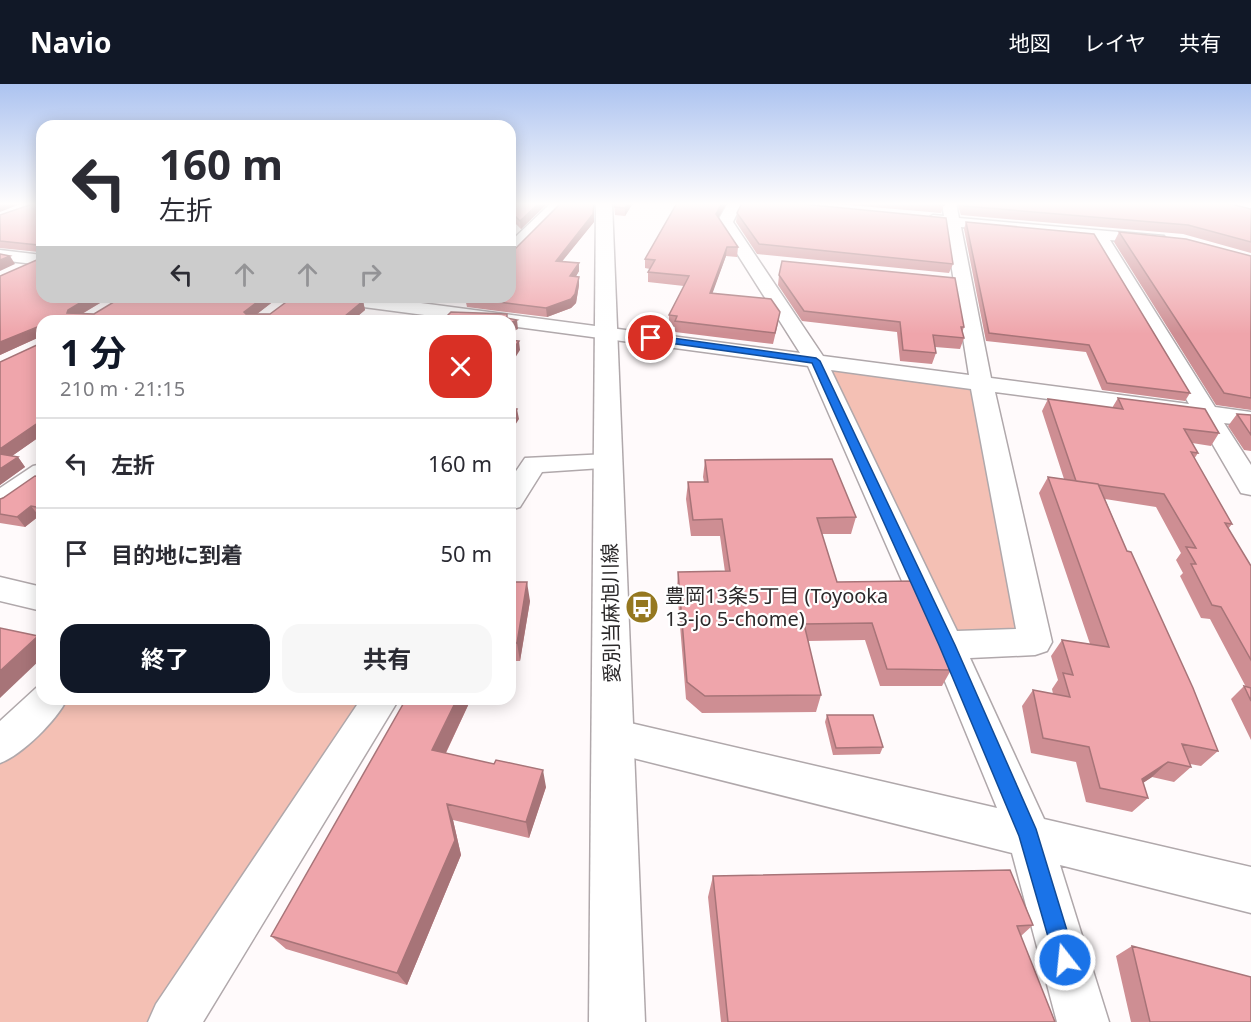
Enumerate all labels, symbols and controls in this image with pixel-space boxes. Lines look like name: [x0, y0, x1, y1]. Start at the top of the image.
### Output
text: Navio: [30, 23, 111, 61]
text: 地図: [1009, 29, 1051, 57]
text: レイヤ: [1084, 29, 1146, 57]
text: 共有: [1179, 29, 1221, 57]
text: 160 m: [159, 135, 283, 192]
icon: left: [60, 144, 138, 222]
text: 左折: [159, 191, 213, 228]
icon: left: [165, 258, 198, 291]
icon: ahead: [228, 258, 261, 291]
icon: ahead: [291, 258, 324, 291]
icon: right: [354, 258, 387, 291]
pin: [625, 312, 676, 363]
icon: arrive: [634, 321, 667, 354]
text: 1 分: [60, 328, 126, 377]
button: close: [429, 335, 492, 398]
text: 210 m · 21:15: [60, 375, 185, 402]
icon: left: [60, 447, 93, 480]
text: 160 m: [428, 448, 492, 478]
text: 左折: [111, 449, 155, 479]
icon: arrive: [60, 537, 93, 570]
text: 50 m: [441, 538, 492, 568]
text: 目的地に到着: [111, 539, 243, 569]
street label: 愛別当麻旭川線: [596, 543, 625, 683]
place label: 豊岡13条5丁目 (Toyooka 13-jo 5-chome): [665, 582, 888, 632]
bus stop icon: 豊岡13条5丁目 (Toyooka 13-jo 5-chome): [624, 589, 660, 625]
button: 終了: [60, 624, 270, 693]
button: 共有: [282, 624, 492, 693]
position arrow: [1033, 928, 1097, 992]

